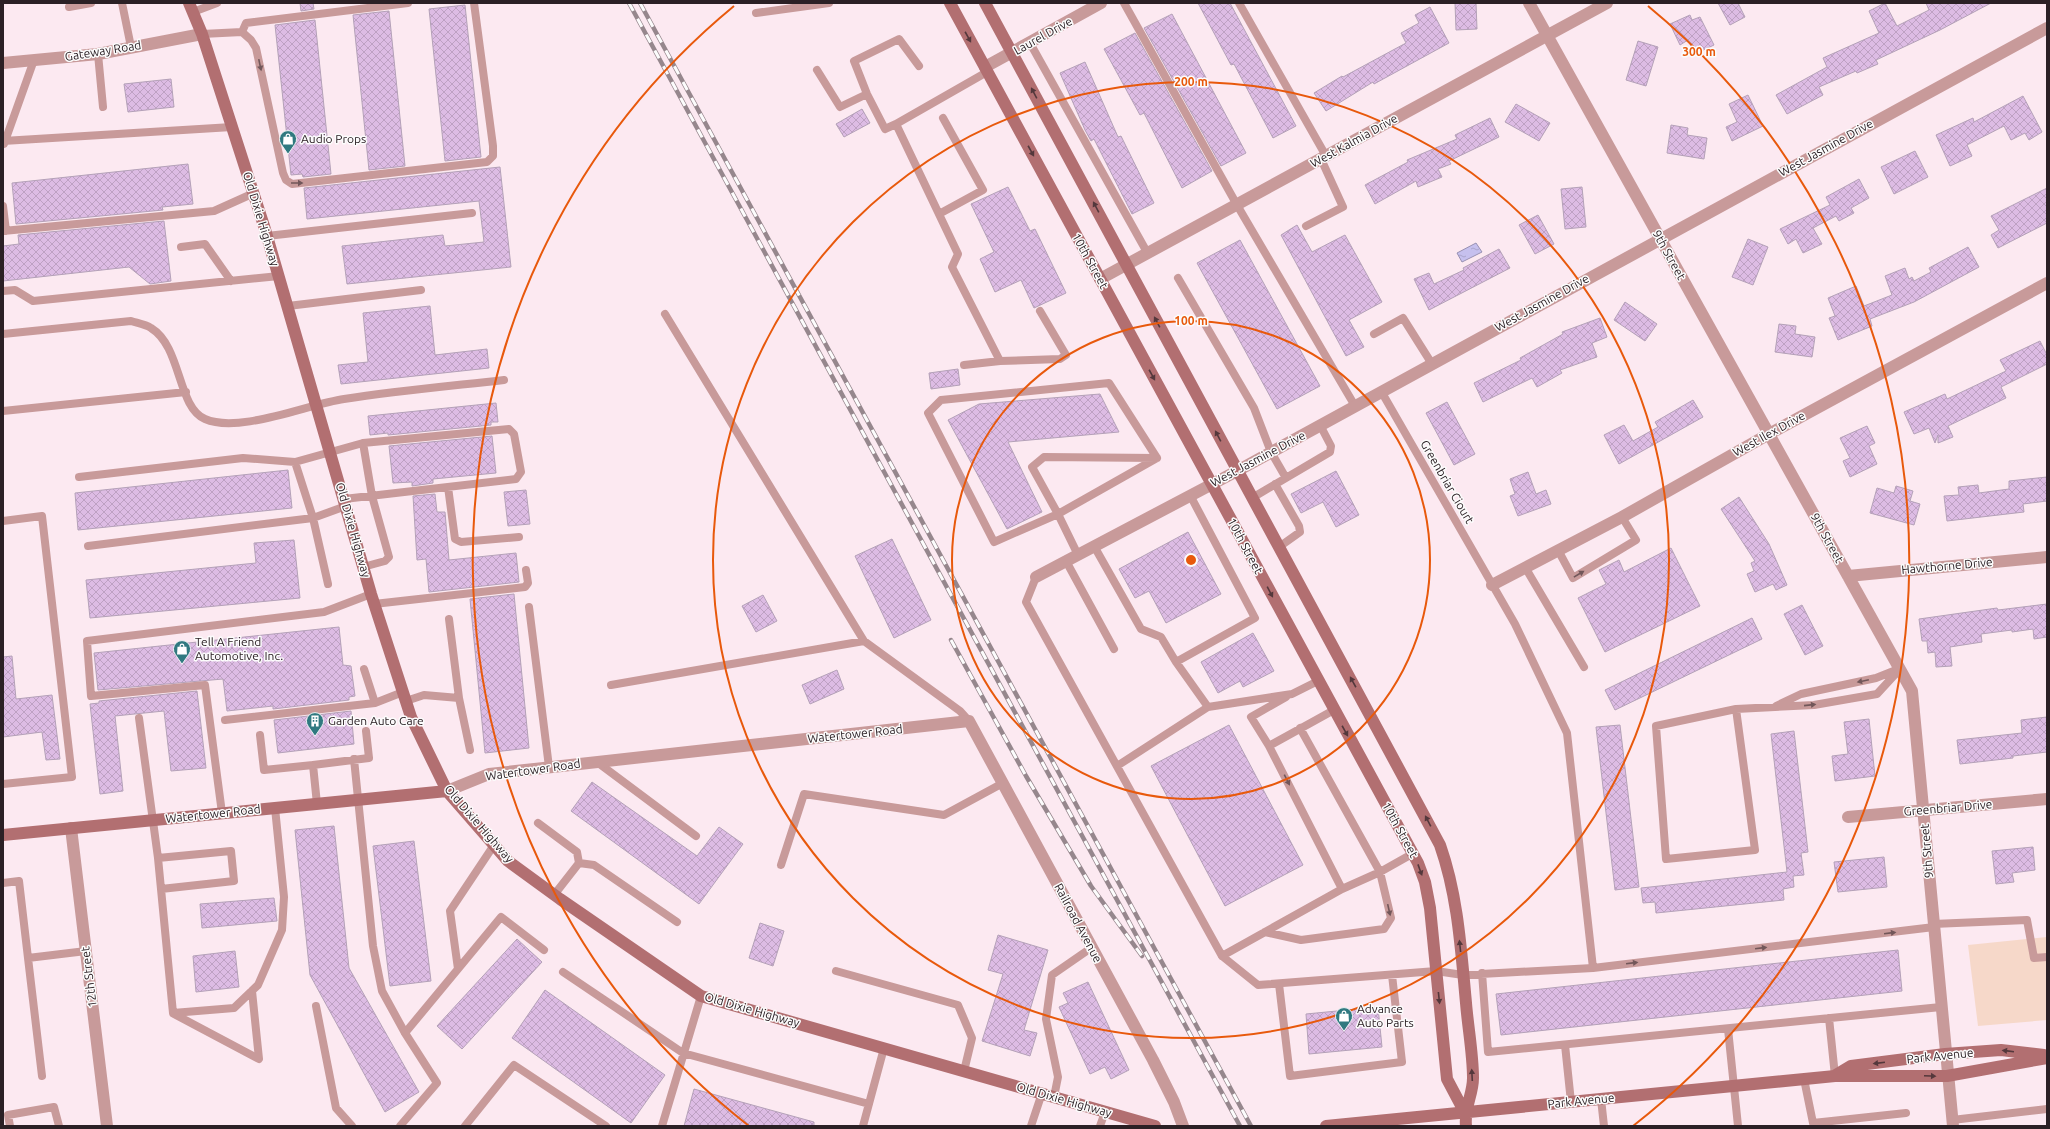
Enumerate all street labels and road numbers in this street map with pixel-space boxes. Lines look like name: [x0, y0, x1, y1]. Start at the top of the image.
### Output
street label: Laurel Drive: [1011, 14, 1074, 57]
street label: Gateway Road: [64, 38, 142, 63]
street label: West Kalmia Drive: [1308, 111, 1399, 170]
street label: West Jasmine Drive: [1777, 116, 1875, 179]
street label: Old Dixie Highway: [241, 170, 282, 268]
street label: 9th Street: [1651, 228, 1688, 282]
street label: 10th Street: [1070, 231, 1111, 291]
street label: West Jasmine Drive: [1493, 271, 1591, 334]
street label: West Ilex Drive: [1731, 408, 1807, 459]
street label: West Jasmine Drive: [1208, 428, 1307, 489]
street label: Greenbriar Ciourt: [1418, 438, 1477, 526]
street label: Old Dixie Highway: [334, 481, 373, 579]
street label: 9th Street: [1809, 511, 1846, 565]
street label: 10th Street: [1225, 516, 1266, 576]
street label: Hawthorne Drive: [1901, 555, 1993, 576]
street label: Watertower Road: [807, 722, 903, 745]
street label: Watertower Road: [485, 756, 581, 783]
street label: Old Dixie Highway: [442, 782, 517, 865]
street label: Greenbriar Drive: [1903, 797, 1993, 818]
street label: 10th Street: [1380, 800, 1421, 860]
street label: Watertower Road: [165, 802, 261, 825]
street label: 9th Street: [1918, 823, 1935, 879]
street label: Railroad Avenue: [1052, 881, 1105, 964]
street label: 12th Street: [78, 946, 99, 1008]
street label: Old Dixie Highway: [703, 990, 801, 1029]
street label: Park Avenue: [1906, 1046, 1974, 1065]
street label: Old Dixie Highway: [1015, 1080, 1113, 1119]
street label: Park Avenue: [1547, 1091, 1615, 1110]

